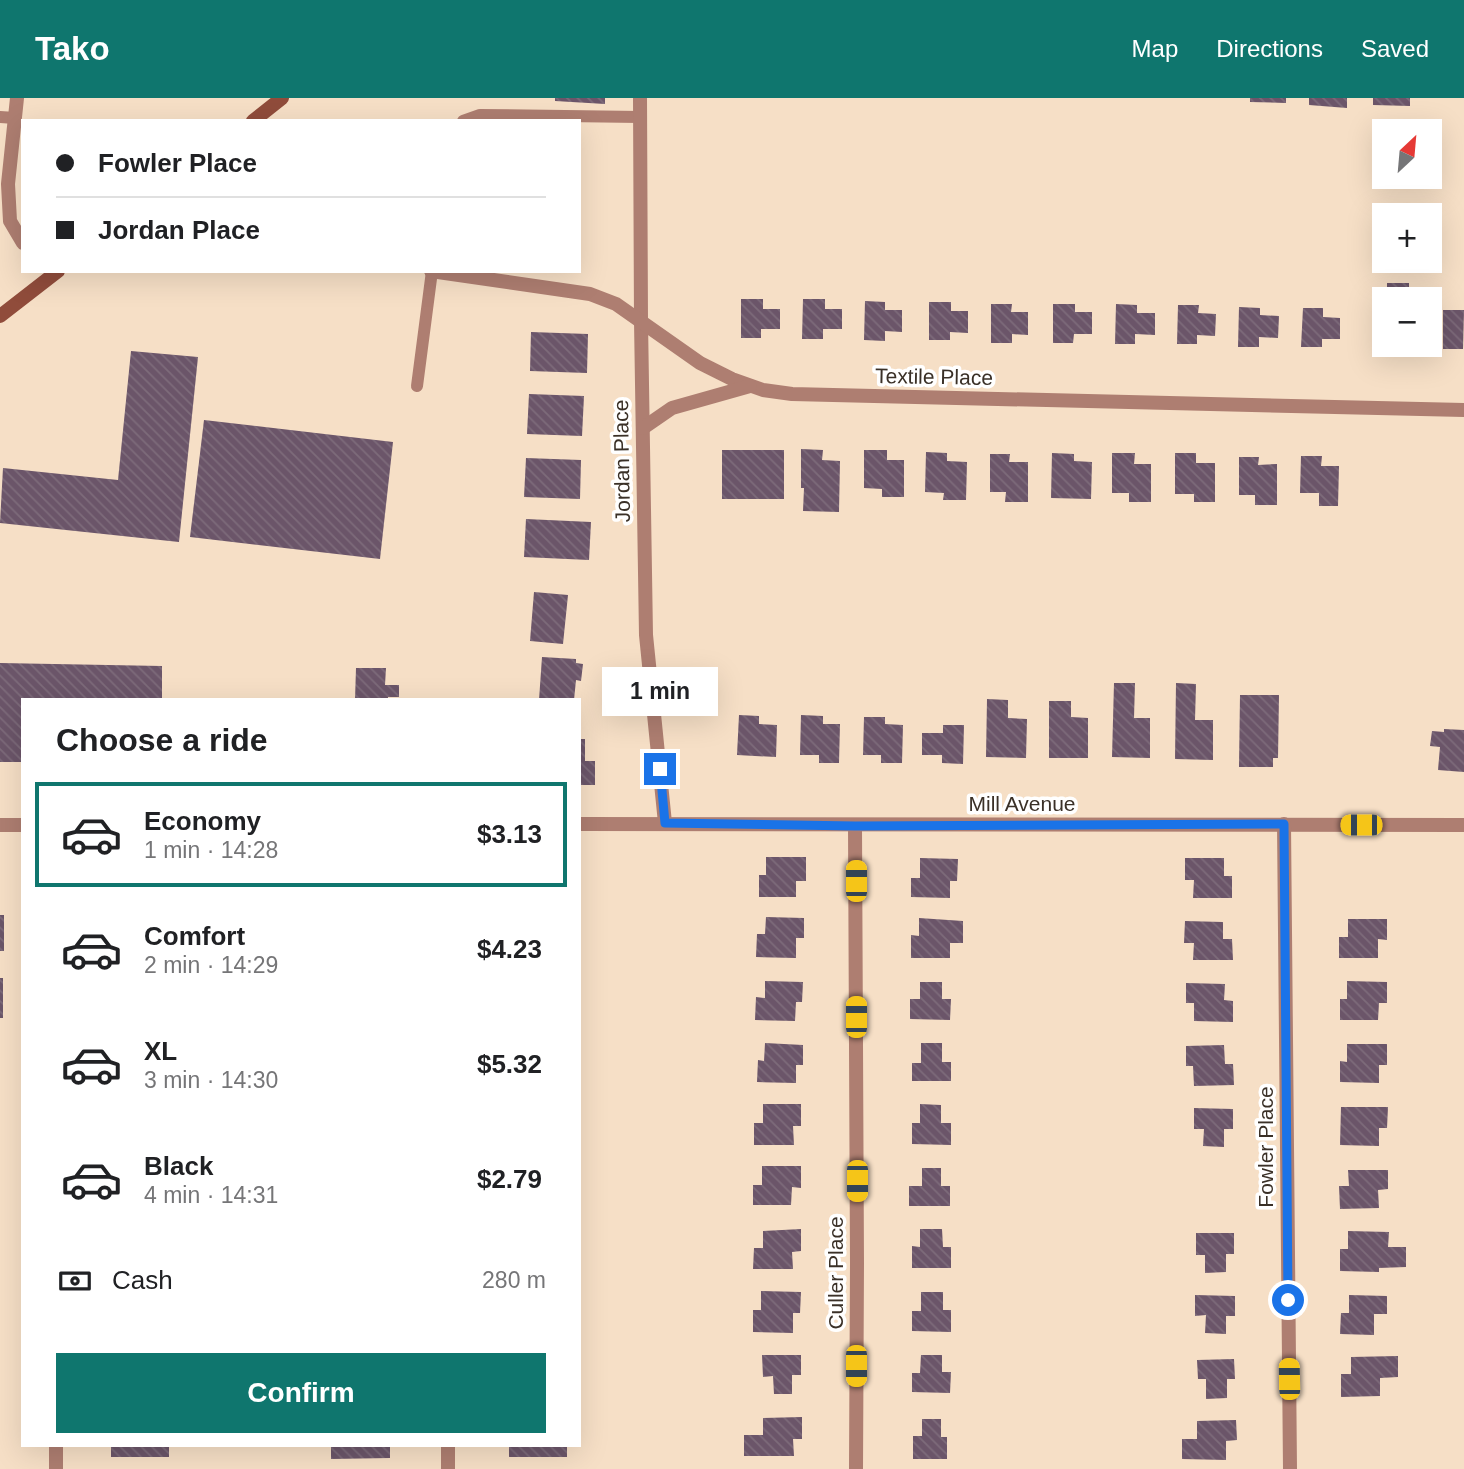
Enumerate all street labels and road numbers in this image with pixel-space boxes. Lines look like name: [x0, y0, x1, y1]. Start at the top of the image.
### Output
street label: Textile Place: [875, 364, 993, 389]
street label: Jordan Place: [609, 400, 634, 522]
street label: Mill Avenue: [968, 792, 1076, 815]
street label: Fowler Place: [1254, 1086, 1277, 1208]
street label: Culler Place: [824, 1216, 847, 1330]

